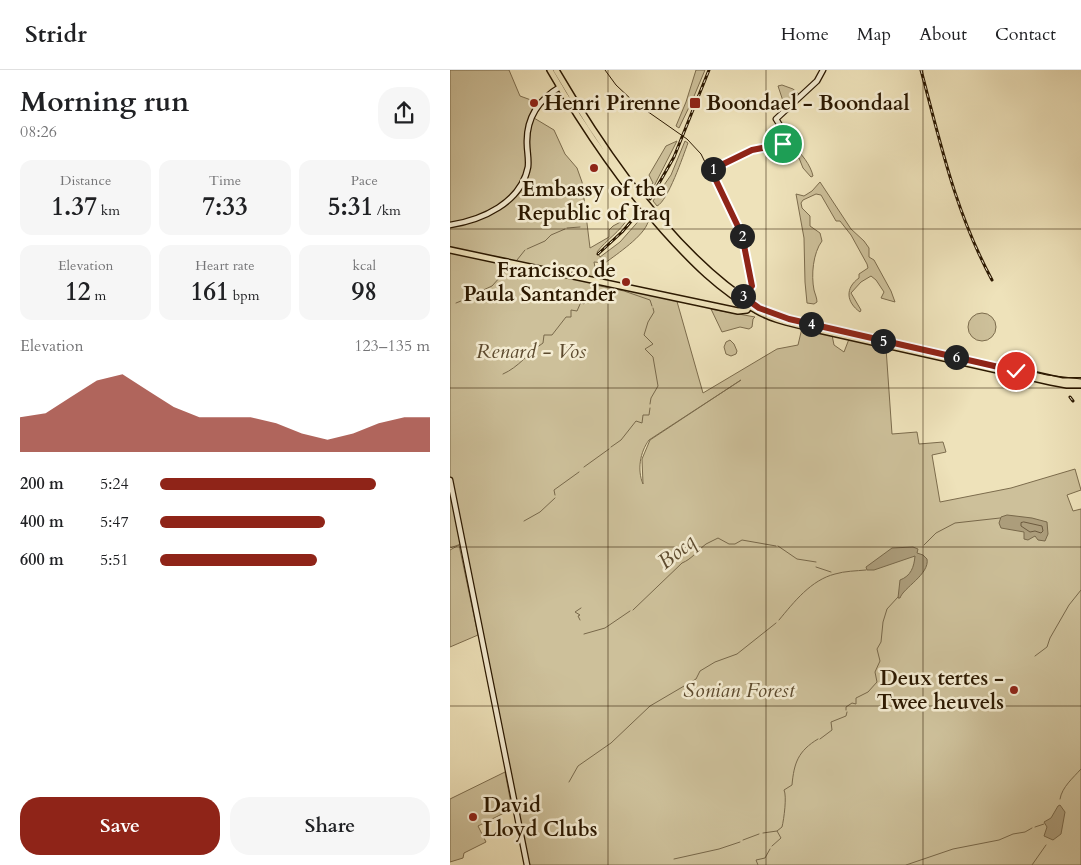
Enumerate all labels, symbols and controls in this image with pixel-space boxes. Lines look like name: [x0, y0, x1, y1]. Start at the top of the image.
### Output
text: Stridr: [25, 18, 87, 51]
text: Home: [781, 22, 829, 47]
text: Map: [857, 22, 891, 47]
text: About: [919, 22, 967, 47]
text: Contact: [995, 22, 1056, 47]
text: Morning run: [20, 83, 189, 121]
button: share: [378, 87, 430, 139]
place label: Henri Pirenne: [544, 89, 681, 118]
place label: Boondael - Boondaal: [706, 89, 910, 118]
marker: Boondael - Boondaal: [688, 96, 702, 110]
marker: Henri Pirenne: [528, 97, 540, 109]
text: 08:26: [20, 121, 57, 143]
pin: [762, 123, 804, 165]
icon: arrive: [769, 130, 797, 158]
pin: 1: [700, 156, 726, 182]
text: 1: [710, 160, 717, 179]
marker: Embassy of the Republic of Iraq: [588, 162, 600, 174]
text: Distance: [60, 171, 111, 190]
text: Time: [209, 171, 241, 190]
text: Pace: [351, 171, 378, 190]
place label: Embassy of the Republic of Iraq: [517, 175, 671, 228]
text: 1.37: [51, 190, 97, 224]
text: 7:33: [202, 190, 248, 224]
text: 5:31: [328, 190, 373, 224]
text: km: [97, 201, 120, 220]
text: /km: [373, 201, 401, 220]
pin: 2: [730, 224, 754, 248]
text: 2: [739, 227, 746, 246]
text: Elevation: [58, 256, 113, 275]
text: Heart rate: [195, 256, 255, 275]
text: kcal: [353, 256, 376, 275]
place label: Francisco de Paula Santander: [463, 256, 617, 309]
text: 12: [65, 275, 91, 309]
text: 161: [190, 275, 229, 309]
text: 98: [352, 275, 377, 309]
marker: Francisco de Paula Santander: [620, 276, 632, 288]
pin: 3: [730, 284, 756, 308]
text: m: [91, 286, 106, 305]
text: bpm: [229, 286, 259, 305]
text: 3: [740, 287, 747, 306]
pin: 4: [798, 312, 824, 336]
text: 4: [808, 315, 815, 334]
pin: 5: [870, 328, 896, 354]
text: 5: [880, 332, 887, 351]
text: Elevation: [20, 335, 84, 357]
text: 123–135 m: [354, 335, 430, 357]
park label: Renard - Vos: [476, 337, 586, 366]
pin: 6: [944, 344, 968, 370]
text: 6: [953, 348, 960, 367]
pin: [995, 350, 1037, 392]
icon: check: [1002, 357, 1030, 385]
text: 200 m: [20, 473, 64, 495]
text: 5:24: [100, 473, 129, 495]
text: 400 m: [20, 511, 64, 533]
text: 5:47: [100, 511, 129, 533]
water label: Bocq: [651, 527, 702, 576]
text: 600 m: [20, 549, 64, 571]
text: 5:51: [100, 549, 129, 571]
place label: Deux tertes - Twee heuvels: [877, 664, 1004, 717]
park label: Sonian Forest: [683, 676, 796, 705]
marker: Deux tertes - Twee heuvels: [1008, 684, 1020, 696]
place label: David Lloyd Clubs: [483, 791, 598, 844]
button: Save: [20, 797, 220, 855]
button: Share: [230, 797, 430, 855]
marker: David Lloyd Clubs: [467, 811, 479, 823]

